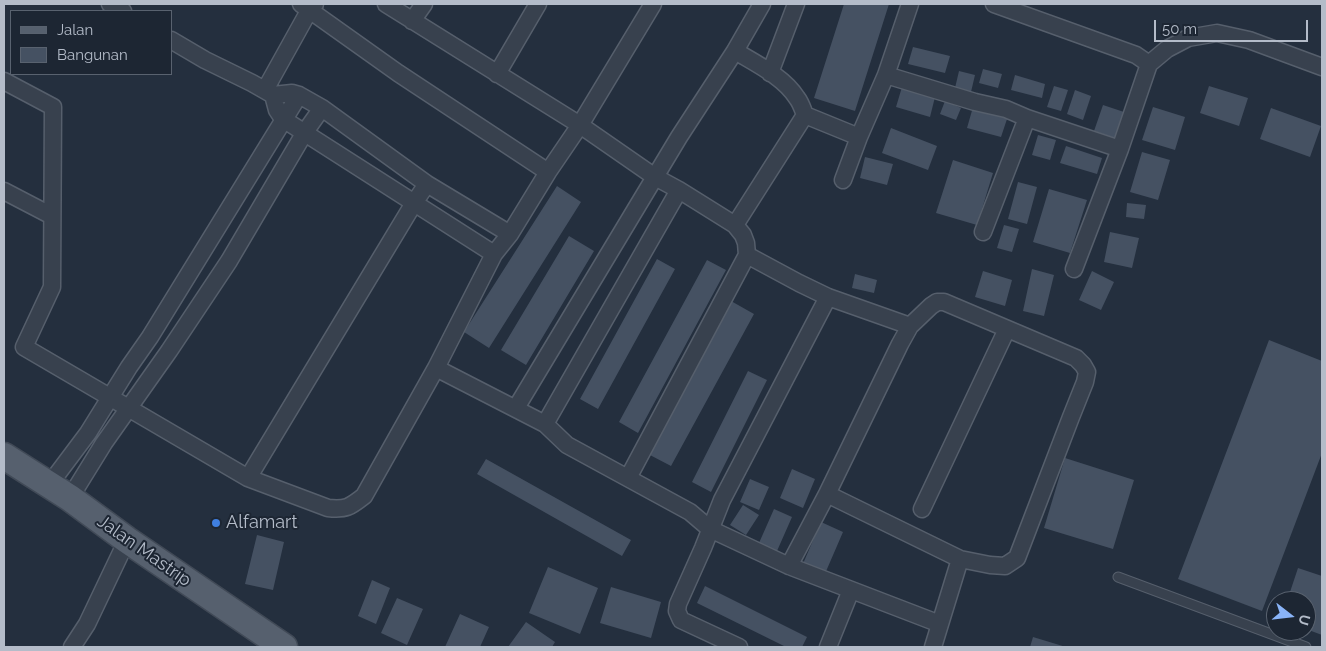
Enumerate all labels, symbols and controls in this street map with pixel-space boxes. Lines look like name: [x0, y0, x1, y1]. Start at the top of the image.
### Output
legend: [10, 10, 172, 75]
scale bar: [1156, 10, 1310, 42]
text: 50 m: [1162, 20, 1197, 38]
text: Jalan: [57, 21, 93, 39]
text: Bangunan: [57, 46, 128, 64]
street label: Jalan Mastrip: [93, 511, 195, 591]
place label: Alfamart: [226, 512, 297, 534]
marker: Alfamart: [210, 517, 222, 529]
north arrow: [1266, 591, 1316, 641]
text: U: [1295, 613, 1314, 627]

